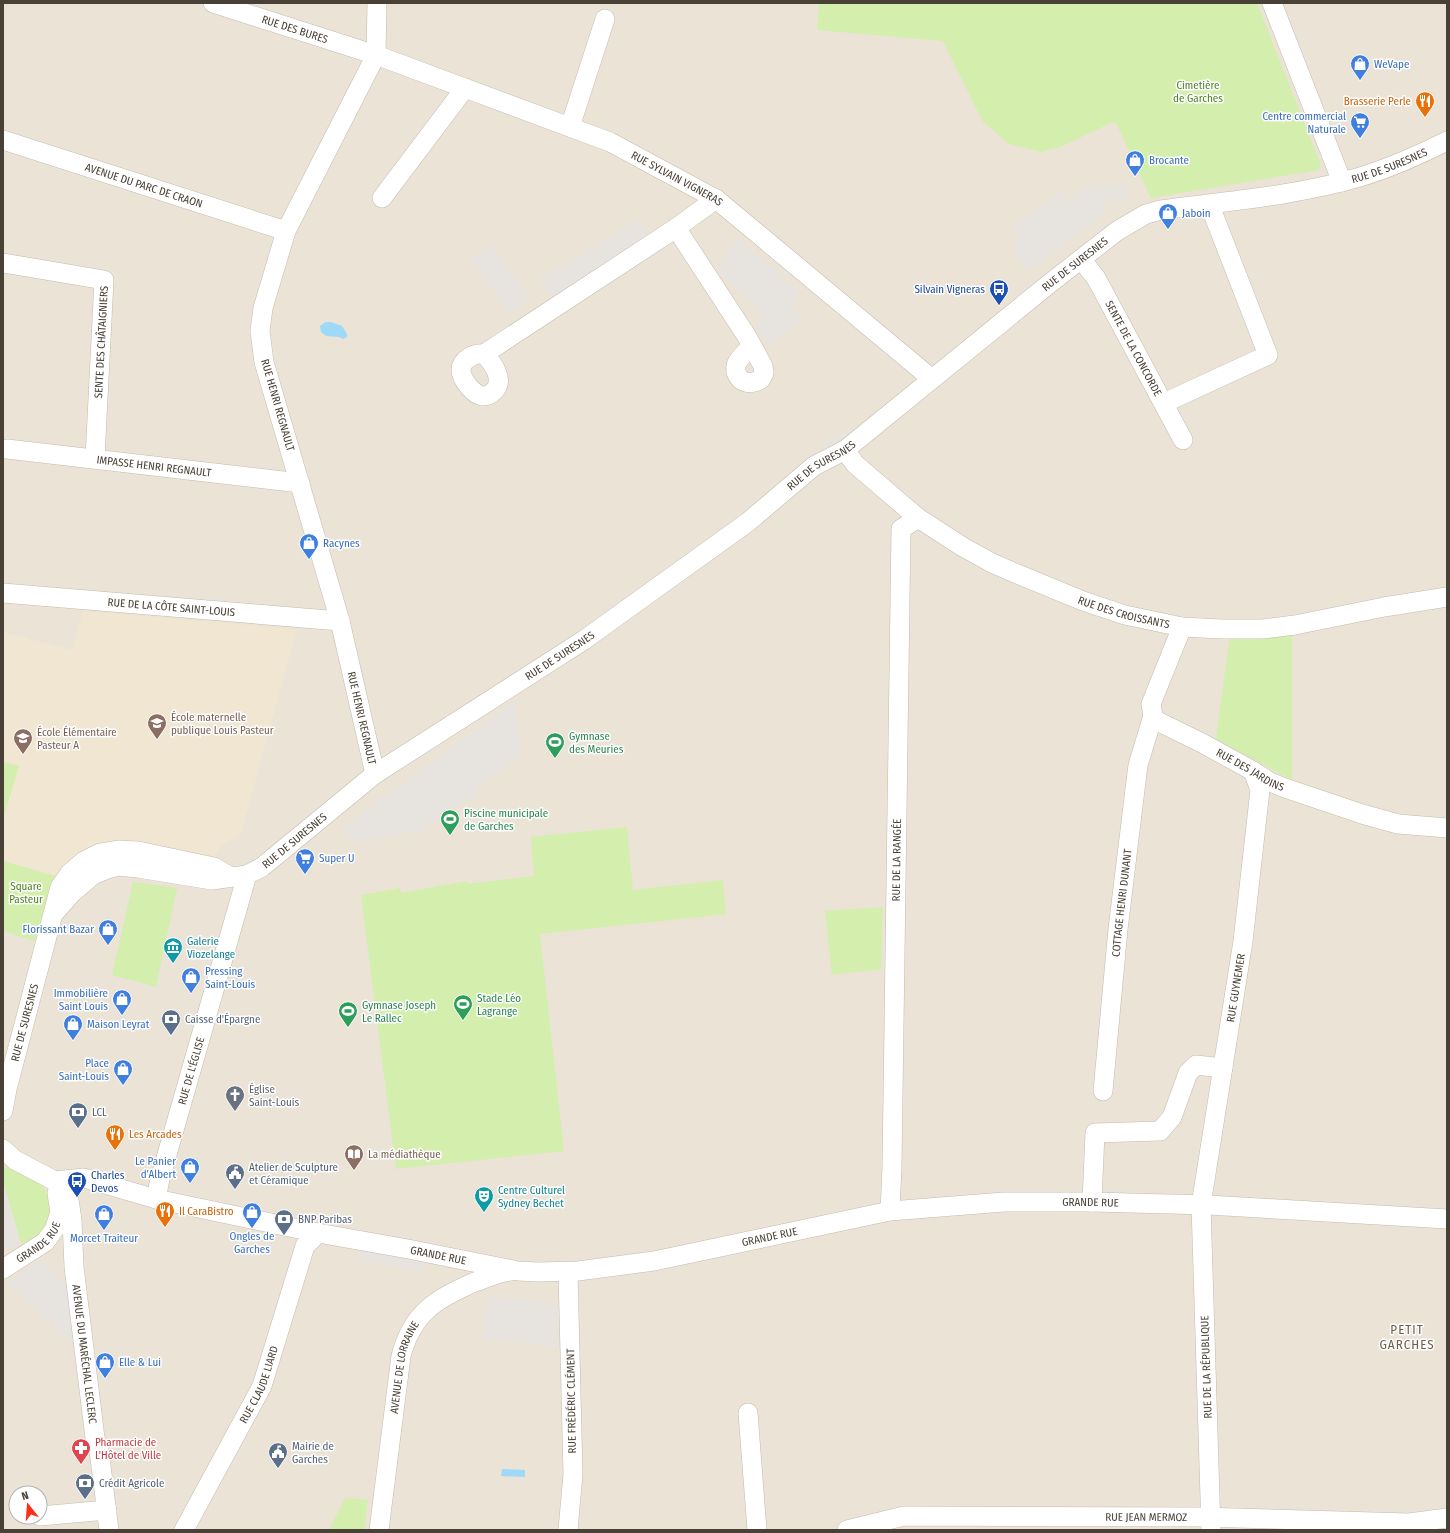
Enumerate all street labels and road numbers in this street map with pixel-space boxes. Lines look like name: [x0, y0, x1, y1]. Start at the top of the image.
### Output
street label: RUE DES BURES: [260, 13, 330, 46]
street label: RUE DE SURESNES: [1350, 145, 1430, 186]
street label: RUE SYLVAIN VIGNERAS: [629, 149, 726, 209]
street label: AVENUE DU PARC DE CRAON: [83, 161, 204, 211]
street label: RUE DE SURESNES: [1040, 234, 1111, 294]
street label: SENTE DES CHÂTAIGNIERS: [92, 285, 111, 399]
street label: SENTE DE LA CONCORDE: [1102, 299, 1164, 399]
street label: RUE HENRI REGNAULT: [258, 358, 297, 454]
street label: RUE DE SURESNES: [785, 438, 859, 493]
street label: IMPASSE HENRI REGNAULT: [96, 453, 213, 480]
street label: RUE DES CROISSANTS: [1076, 594, 1171, 631]
street label: RUE DE LA CÔTE SAINT-LOUIS: [107, 596, 236, 619]
street label: RUE DE SURESNES: [523, 628, 598, 683]
street label: RUE HENRI REGNAULT: [344, 670, 379, 767]
street label: RUE DES JARDINS: [1214, 746, 1287, 794]
street label: RUE DE SURESNES: [260, 810, 330, 871]
street label: RUE DE LA RANGÉE: [890, 819, 904, 902]
street label: COTTAGE HENRI DUNANT: [1109, 847, 1135, 957]
street label: RUE GUYNEMER: [1224, 953, 1248, 1023]
street label: RUE DE SURESNES: [8, 982, 41, 1063]
street label: RUE DE L'ÉGLISE: [176, 1035, 207, 1106]
street label: GRANDE RUE: [1062, 1196, 1119, 1210]
street label: GRANDE RUE: [14, 1220, 63, 1266]
street label: GRANDE RUE: [741, 1225, 799, 1249]
street label: GRANDE RUE: [409, 1244, 467, 1267]
street label: AVENUE DU MARÉCHAL LECLERC: [69, 1284, 99, 1425]
street label: RUE DE LA RÉPUBLIQUE: [1197, 1315, 1215, 1419]
street label: AVENUE DE LORRAINE: [388, 1319, 422, 1414]
street label: RUE CLAUDE LIARD: [237, 1344, 281, 1426]
street label: RUE FRÉDÉRIC CLÉMENT: [563, 1347, 579, 1454]
street label: RUE JEAN MERMOZ: [1105, 1511, 1187, 1524]

